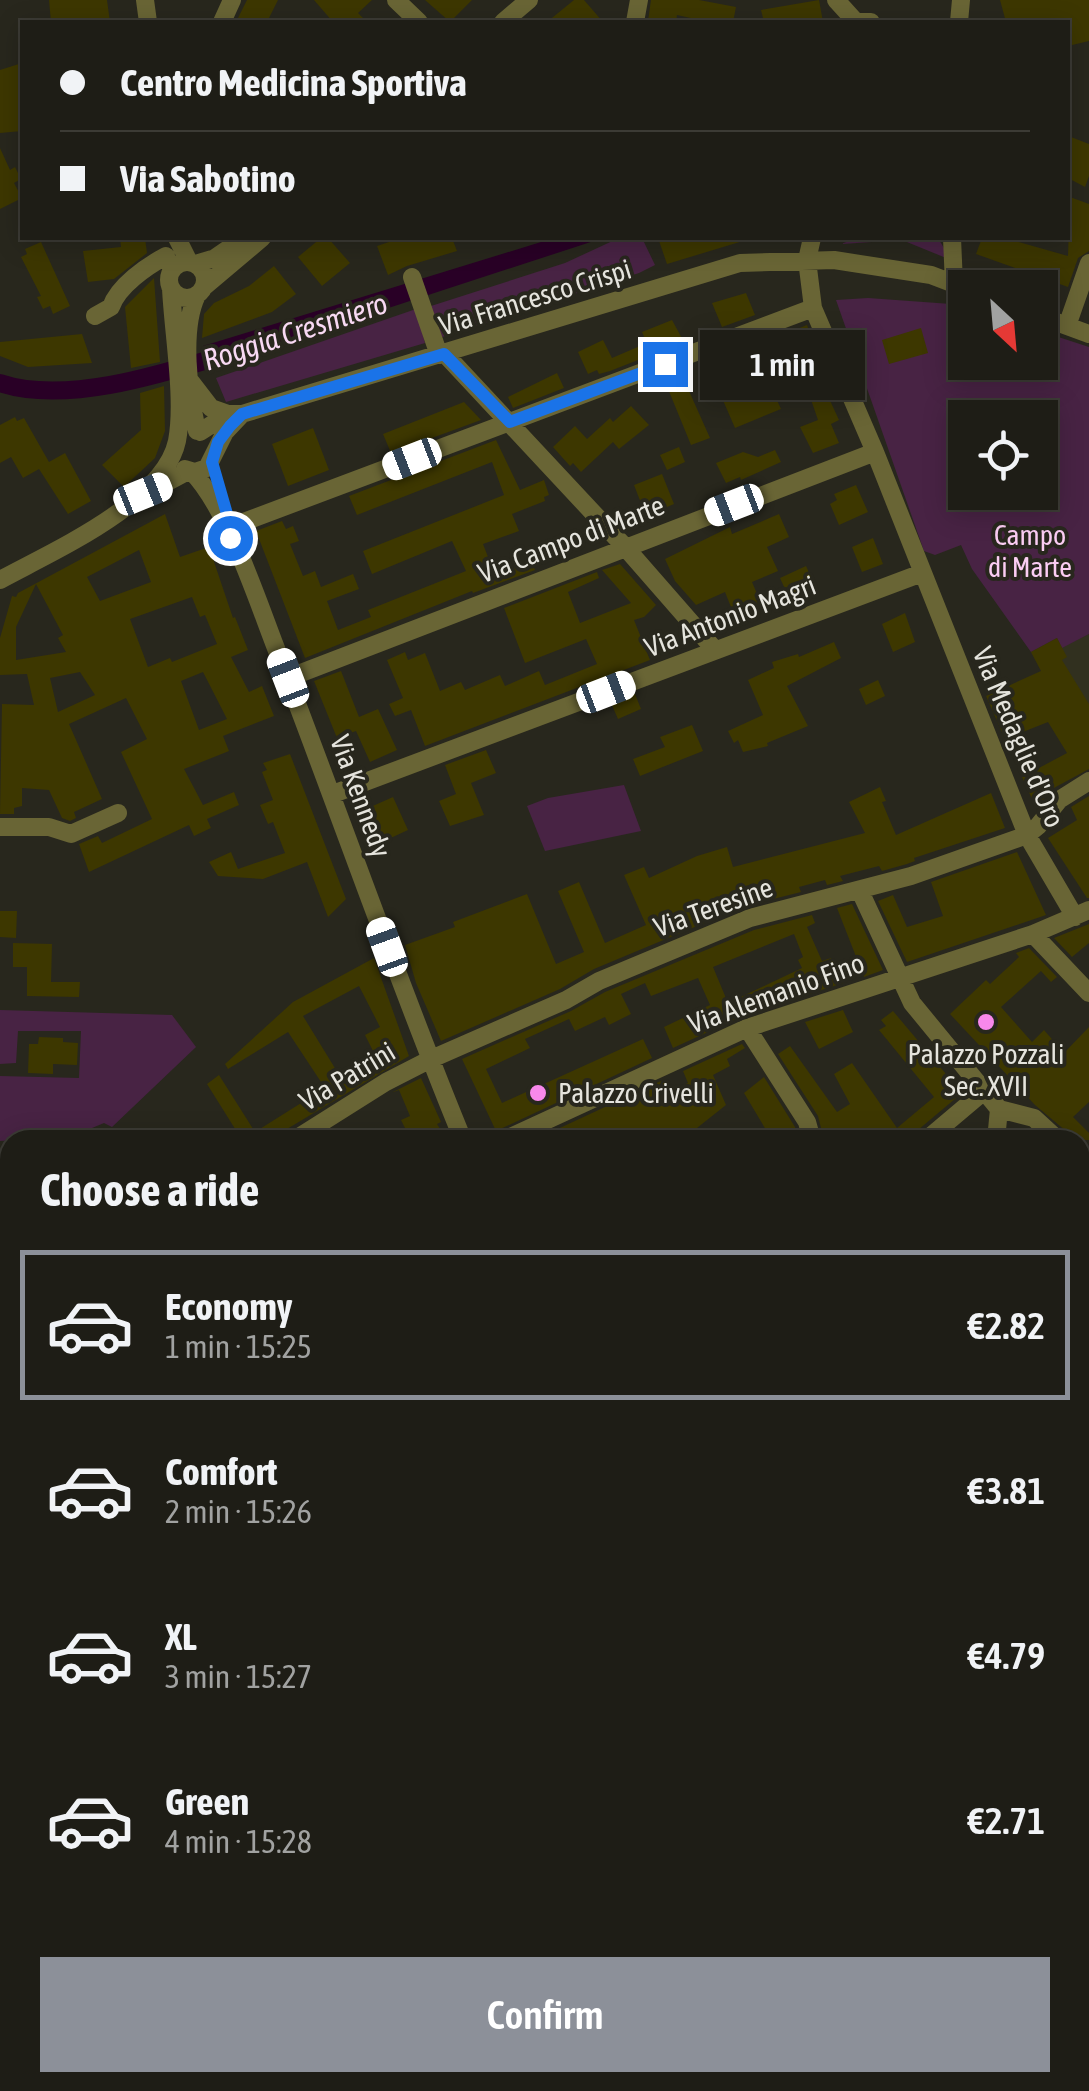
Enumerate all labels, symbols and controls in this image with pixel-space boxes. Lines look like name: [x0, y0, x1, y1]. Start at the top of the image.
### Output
text: Centro Medicina Sportiva: [120, 61, 467, 104]
text: Via Sabotino: [120, 157, 296, 200]
street label: Via Francesco Crispi: [435, 253, 635, 341]
north arrow: [948, 270, 1058, 380]
map controls: [948, 270, 1058, 510]
water label: Roggia Cresmiero: [199, 285, 391, 377]
callout: 1 min: [700, 329, 865, 399]
route end: [643, 342, 688, 387]
text: 1 min: [750, 346, 815, 383]
button: locate: [948, 400, 1058, 510]
car: [379, 434, 445, 484]
car: [110, 469, 176, 519]
car: [701, 480, 767, 530]
street label: Via Campo di Marte: [473, 489, 669, 589]
route start: [208, 516, 253, 561]
park label: Campo di Marte: [988, 519, 1072, 583]
street label: Via Antonio Magri: [640, 569, 820, 663]
street label: Via Medaglie d'Oro: [967, 642, 1071, 832]
car: [263, 645, 313, 711]
car: [573, 667, 639, 717]
street label: Via Kennedy: [324, 731, 398, 861]
street label: Via Teresine: [649, 871, 777, 943]
car: [363, 914, 411, 980]
street label: Via Alemanio Fino: [683, 946, 869, 1040]
marker: Palazzo Pozzali Sec. XVII: [975, 1011, 997, 1033]
street label: Via Patrini: [293, 1035, 401, 1117]
place label: Palazzo Pozzali Sec. XVII: [908, 1038, 1064, 1102]
place label: Palazzo Crivelli: [558, 1077, 714, 1109]
marker: Palazzo Crivelli: [527, 1082, 549, 1104]
text: Choose a ride: [40, 1164, 259, 1216]
icon: car: [45, 1280, 135, 1370]
text: Economy: [165, 1285, 292, 1328]
text: €2.82: [968, 1304, 1045, 1347]
text: 1 min · 15:25: [165, 1328, 312, 1365]
icon: car: [45, 1445, 135, 1535]
text: Comfort: [165, 1450, 277, 1493]
text: €3.81: [968, 1469, 1045, 1512]
text: 2 min · 15:26: [165, 1493, 312, 1530]
icon: car: [45, 1610, 135, 1700]
text: XL: [165, 1615, 197, 1658]
text: €4.79: [968, 1634, 1045, 1677]
text: 3 min · 15:27: [165, 1658, 312, 1695]
icon: car: [45, 1775, 135, 1865]
text: Green: [165, 1780, 249, 1823]
text: €2.71: [968, 1799, 1045, 1842]
text: 4 min · 15:28: [165, 1823, 312, 1860]
button: Confirm: [40, 1957, 1050, 2072]

